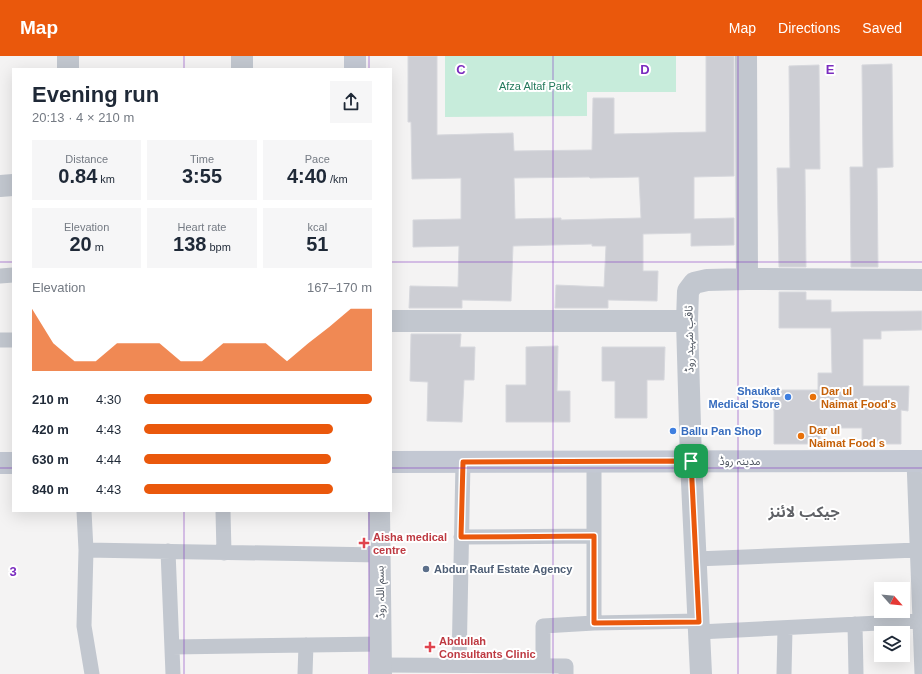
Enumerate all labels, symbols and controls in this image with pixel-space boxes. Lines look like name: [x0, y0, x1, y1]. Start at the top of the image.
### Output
text: Map: [20, 17, 58, 38]
text: Map: [729, 20, 756, 36]
text: Directions: [778, 20, 840, 36]
text: Saved: [862, 20, 902, 36]
text: C: [456, 62, 466, 77]
text: D: [640, 62, 650, 77]
text: E: [826, 62, 835, 77]
park label: Afza Altaf Park: [499, 80, 572, 92]
button: share: [330, 81, 372, 123]
text: Evening run: [32, 82, 159, 107]
text: 20:13 · 4 × 210 m: [32, 110, 134, 125]
text: Distance: [65, 153, 108, 165]
text: Time: [190, 153, 214, 165]
text: Pace: [305, 153, 330, 165]
text: 0.84: [58, 165, 97, 187]
text: 3:55: [182, 165, 222, 187]
text: 4:40: [287, 165, 327, 187]
text: km: [97, 173, 115, 185]
text: /km: [327, 173, 348, 185]
text: Elevation: [64, 221, 109, 233]
text: Heart rate: [178, 221, 226, 233]
text: kcal: [308, 221, 327, 233]
text: 20: [69, 233, 92, 255]
text: 138: [173, 233, 206, 255]
text: 51: [306, 233, 328, 255]
text: m: [92, 241, 104, 253]
text: bpm: [206, 241, 231, 253]
text: Elevation: [32, 280, 85, 295]
text: 167–170 m: [307, 280, 372, 295]
street label: ثاقب شہید روڈ: [682, 305, 697, 373]
place label: Shaukat Medical Store: [708, 385, 780, 410]
place label: Dar ul Naimat Food's: [821, 385, 896, 410]
text: 210 m: [32, 392, 69, 407]
text: 4:30: [96, 392, 121, 407]
marker: Shaukat Medical Store: [783, 392, 793, 402]
marker: Dar ul Naimat Food's: [808, 392, 818, 402]
text: 420 m: [32, 422, 69, 437]
text: 4:43: [96, 422, 121, 437]
place label: Dar ul Naimat Food s: [809, 424, 885, 449]
place label: Ballu Pan Shop: [681, 425, 762, 437]
marker: Ballu Pan Shop: [668, 426, 678, 436]
marker: Dar ul Naimat Food s: [796, 431, 806, 441]
pin: [674, 444, 708, 478]
icon: arrive: [680, 450, 702, 472]
text: 630 m: [32, 452, 69, 467]
text: 4:44: [96, 452, 121, 467]
street label: مدینہ روڈ: [719, 455, 761, 468]
text: 840 m: [32, 482, 69, 497]
text: 4:43: [96, 482, 121, 497]
district label: جیکب لائنز: [767, 503, 840, 521]
place label: Aisha medical centre: [373, 531, 447, 556]
marker: Aisha medical centre: [358, 537, 370, 549]
place label: Abdur Rauf Estate Agency: [434, 563, 573, 575]
text: 3: [9, 564, 17, 579]
marker: Abdur Rauf Estate Agency: [421, 564, 431, 574]
street label: بسم اللہ روڈ: [373, 565, 389, 619]
north arrow: [874, 582, 910, 618]
map controls: [874, 582, 910, 662]
button: layers: [874, 626, 910, 662]
place label: Abdullah Consultants Clinic: [439, 635, 536, 660]
marker: Abdullah Consultants Clinic: [424, 641, 436, 653]

